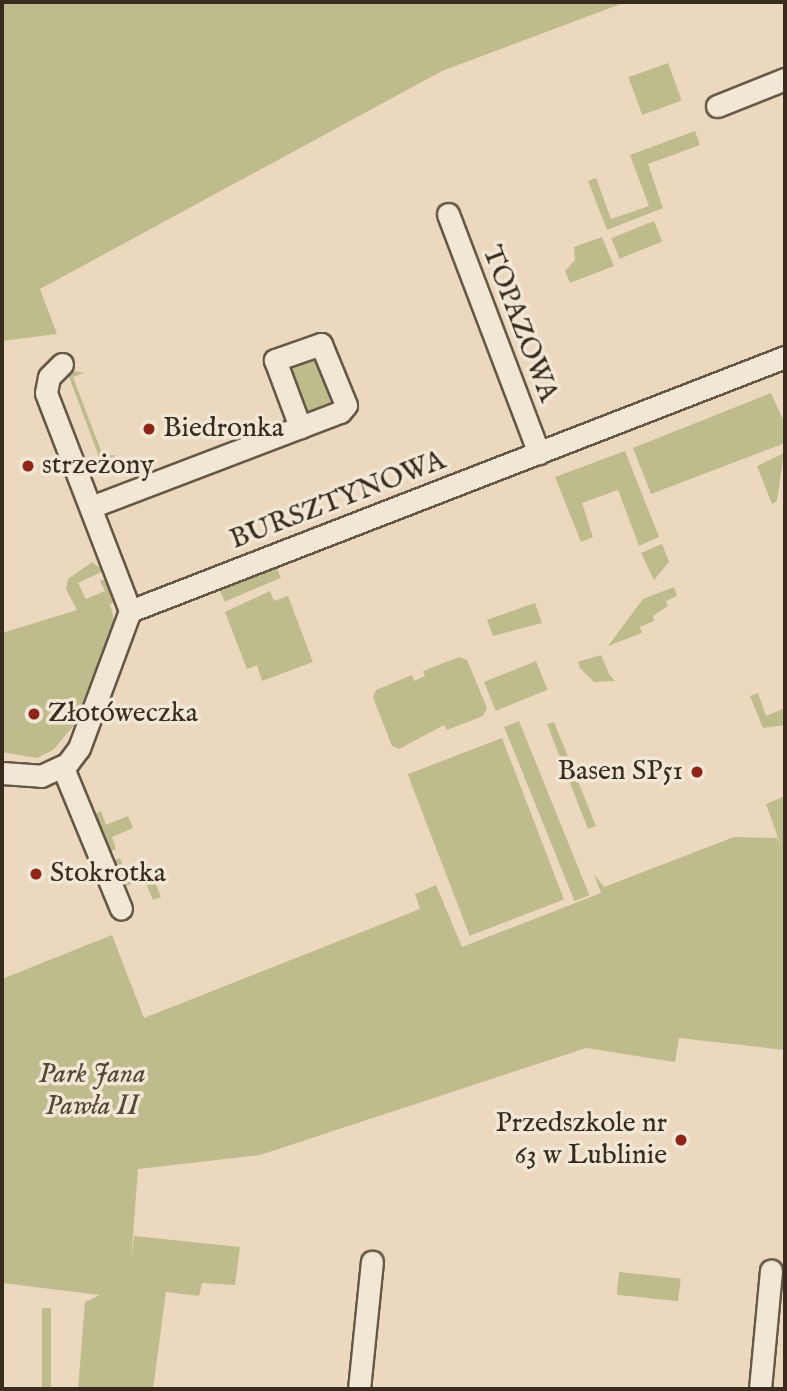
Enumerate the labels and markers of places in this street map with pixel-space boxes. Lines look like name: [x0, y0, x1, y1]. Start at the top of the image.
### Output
place label: Biedronka: [163, 412, 284, 446]
marker: Biedronka: [141, 421, 157, 437]
place label: strzeżony: [42, 449, 154, 483]
marker: strzeżony: [20, 458, 36, 474]
place label: Złotóweczka: [48, 697, 198, 731]
marker: Złotóweczka: [26, 706, 42, 722]
place label: Basen SP51: [558, 755, 683, 789]
marker: Basen SP51: [689, 764, 705, 780]
place label: Stokrotka: [50, 857, 166, 891]
marker: Stokrotka: [28, 866, 44, 882]
place label: Przedszkole nr 63 w Lublinie: [496, 1107, 667, 1173]
marker: Przedszkole nr 63 w Lublinie: [673, 1132, 689, 1148]

